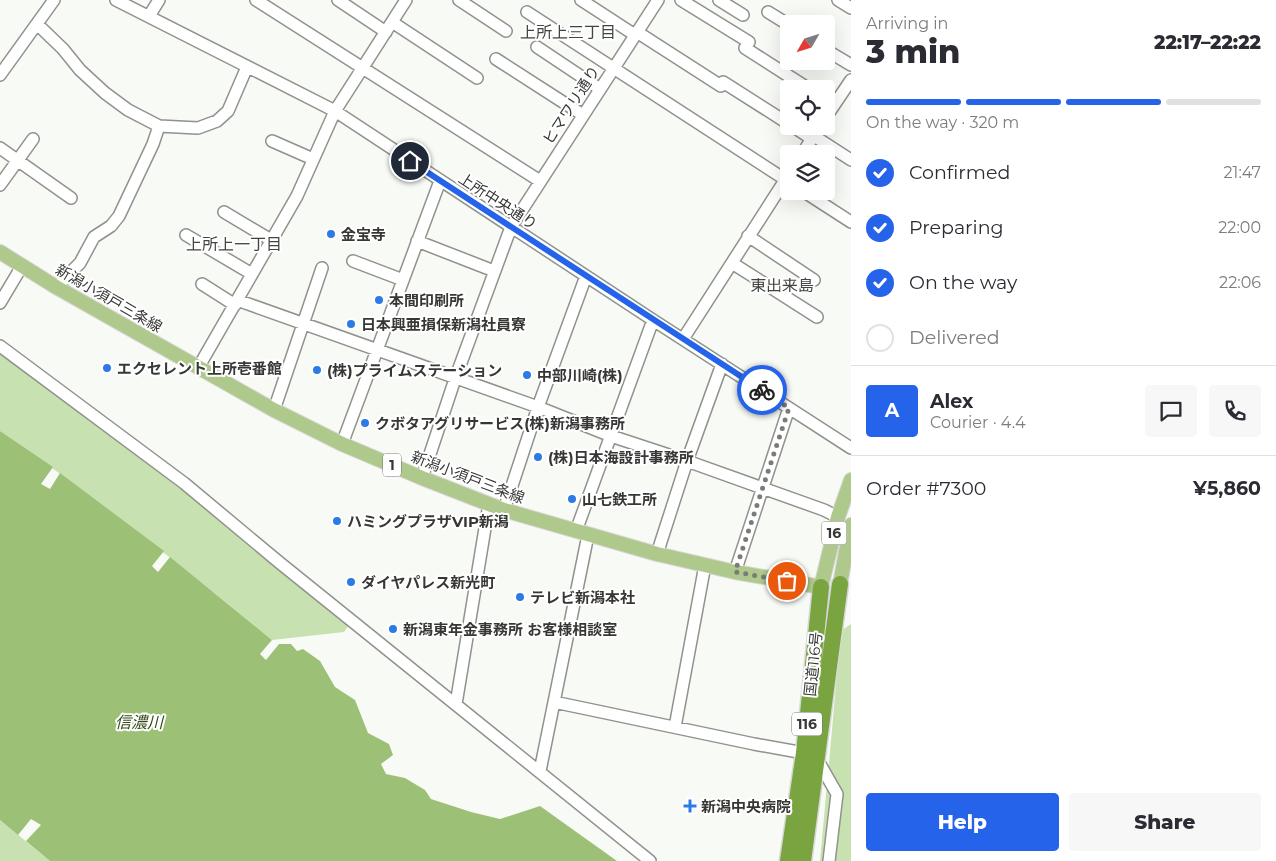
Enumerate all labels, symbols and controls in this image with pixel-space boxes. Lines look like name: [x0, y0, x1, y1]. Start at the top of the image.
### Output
text: Arriving in: [866, 14, 948, 33]
north arrow: [780, 15, 835, 70]
map controls: [780, 15, 835, 200]
district label: 上所上三丁目: [520, 23, 616, 42]
text: 22:17–22:22: [1154, 31, 1261, 54]
text: 3 min: [866, 32, 960, 71]
street label: ヒマワリ通り: [539, 62, 603, 148]
button: locate: [780, 80, 835, 135]
text: On the way · 320 m: [866, 113, 1019, 132]
pin: [389, 140, 431, 182]
button: layers: [780, 145, 835, 200]
icon: home: [396, 147, 424, 175]
icon: check: [866, 159, 894, 187]
text: Confirmed: [909, 161, 1010, 184]
text: 21:47: [1224, 163, 1261, 182]
street label: 上所中央通り: [455, 169, 541, 233]
icon: check: [866, 214, 894, 242]
text: Preparing: [909, 216, 1004, 239]
text: 22:00: [1218, 218, 1261, 237]
place label: 金宝寺: [341, 225, 386, 244]
marker: 金宝寺: [325, 228, 337, 240]
district label: 上所上一丁目: [186, 235, 282, 254]
street label: 新潟小須戸三条線: [52, 260, 166, 336]
icon: check: [866, 269, 894, 297]
text: On the way: [909, 271, 1017, 294]
text: 22:06: [1219, 273, 1261, 292]
district label: 東出来島: [750, 276, 814, 295]
place label: 本間印刷所: [389, 291, 464, 310]
marker: 本間印刷所: [373, 294, 385, 306]
place label: 日本興亜損保新潟社員寮: [361, 315, 526, 334]
marker: 日本興亜損保新潟社員寮: [345, 318, 357, 330]
text: Delivered: [909, 326, 1000, 349]
place label: エクセレント上所壱番館: [117, 359, 282, 378]
place label: (株)プライムステーション: [327, 361, 502, 380]
marker: エクセレント上所壱番館: [101, 362, 113, 374]
marker: (株)プライムステーション: [311, 364, 323, 376]
courier: [737, 365, 787, 415]
place label: 中部川崎(株): [537, 366, 623, 385]
marker: 中部川崎(株): [521, 369, 533, 381]
icon: bike: [748, 376, 776, 404]
button: chat: [1145, 385, 1197, 437]
button: phone: [1209, 385, 1261, 437]
text: Alex: [930, 390, 973, 413]
text: A: [885, 399, 899, 422]
text: Courier · 4.4: [930, 413, 1026, 432]
place label: クボタアグリサービス(株)新潟事務所: [375, 414, 625, 433]
marker: クボタアグリサービス(株)新潟事務所: [359, 417, 371, 429]
street label: 新潟小須戸三条線: [409, 447, 527, 507]
place label: (株)日本海設計事務所: [548, 448, 694, 467]
marker: (株)日本海設計事務所: [532, 451, 544, 463]
road number: 1: [383, 454, 401, 476]
text: Order #7300: [866, 477, 986, 500]
text: ¥5,860: [1193, 477, 1261, 500]
place label: 山七鉄工所: [582, 490, 657, 509]
marker: 山七鉄工所: [566, 493, 578, 505]
place label: ハミングプラザVIP新潟: [347, 512, 509, 531]
marker: ハミングプラザVIP新潟: [331, 515, 343, 527]
road number: 16: [822, 522, 846, 544]
pin: [766, 560, 808, 602]
icon: bag: [773, 567, 801, 595]
place label: ダイヤパレス新光町: [361, 573, 495, 592]
marker: ダイヤパレス新光町: [345, 576, 357, 588]
place label: テレビ新潟本社: [530, 588, 635, 607]
marker: テレビ新潟本社: [514, 591, 526, 603]
place label: 新潟東年金事務所 お客様相談室: [403, 620, 617, 639]
marker: 新潟東年金事務所 お客様相談室: [387, 623, 399, 635]
street label: 国道116号: [800, 631, 826, 697]
road number: 116: [792, 712, 822, 736]
water label: 信濃川: [115, 713, 165, 732]
button: Help: [866, 793, 1059, 851]
button: Share: [1069, 793, 1261, 851]
place label: 新潟中央病院: [701, 797, 791, 816]
marker: 新潟中央病院: [683, 799, 697, 813]

